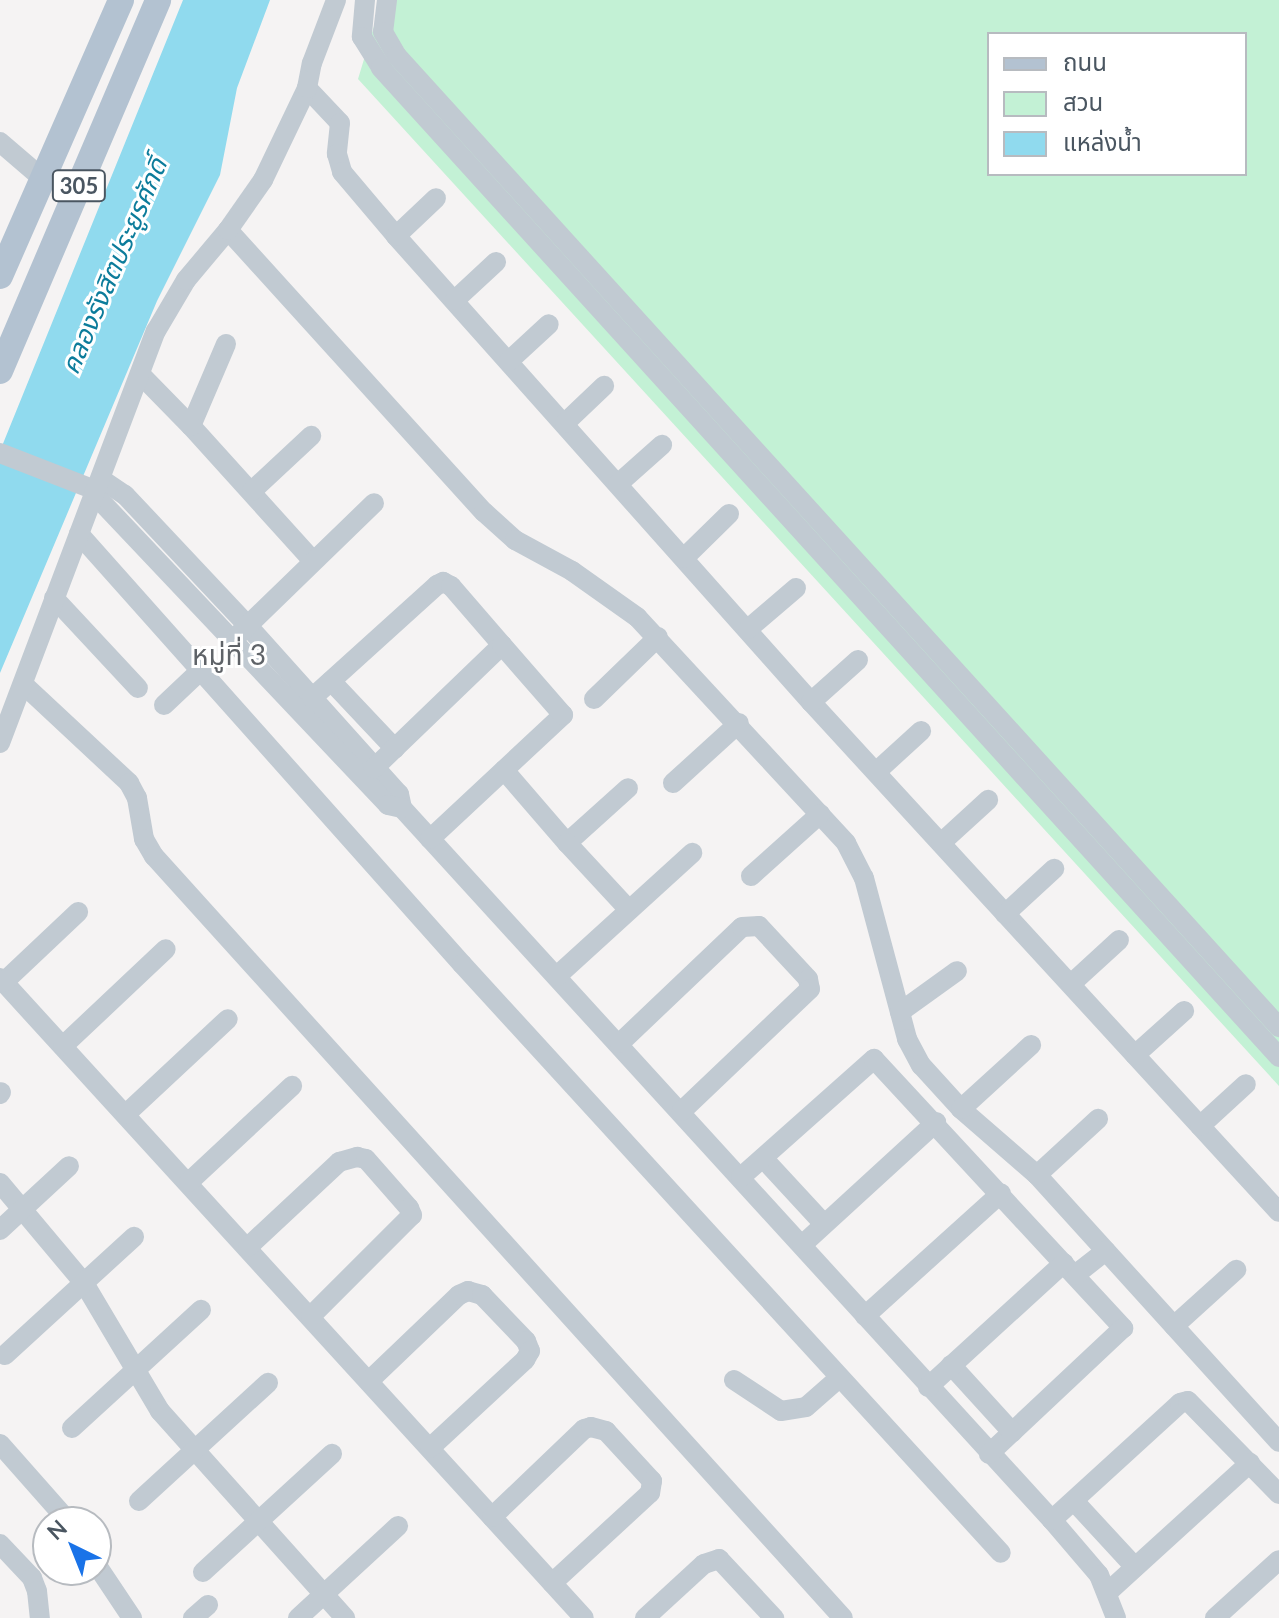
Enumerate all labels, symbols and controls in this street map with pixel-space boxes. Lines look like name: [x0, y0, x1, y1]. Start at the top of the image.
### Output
legend: [987, 32, 1247, 176]
text: ถนน: [1063, 47, 1107, 76]
text: สวน: [1063, 87, 1103, 116]
text: แหล่งน้ำ: [1063, 127, 1142, 156]
water label: คลองรังสิตประยูรศักดิ์: [55, 154, 173, 378]
road number: 305: [51, 168, 107, 204]
district label: หมู่ที่ 3: [192, 637, 266, 671]
north arrow: [32, 1506, 112, 1586]
text: N: [41, 1514, 72, 1545]

